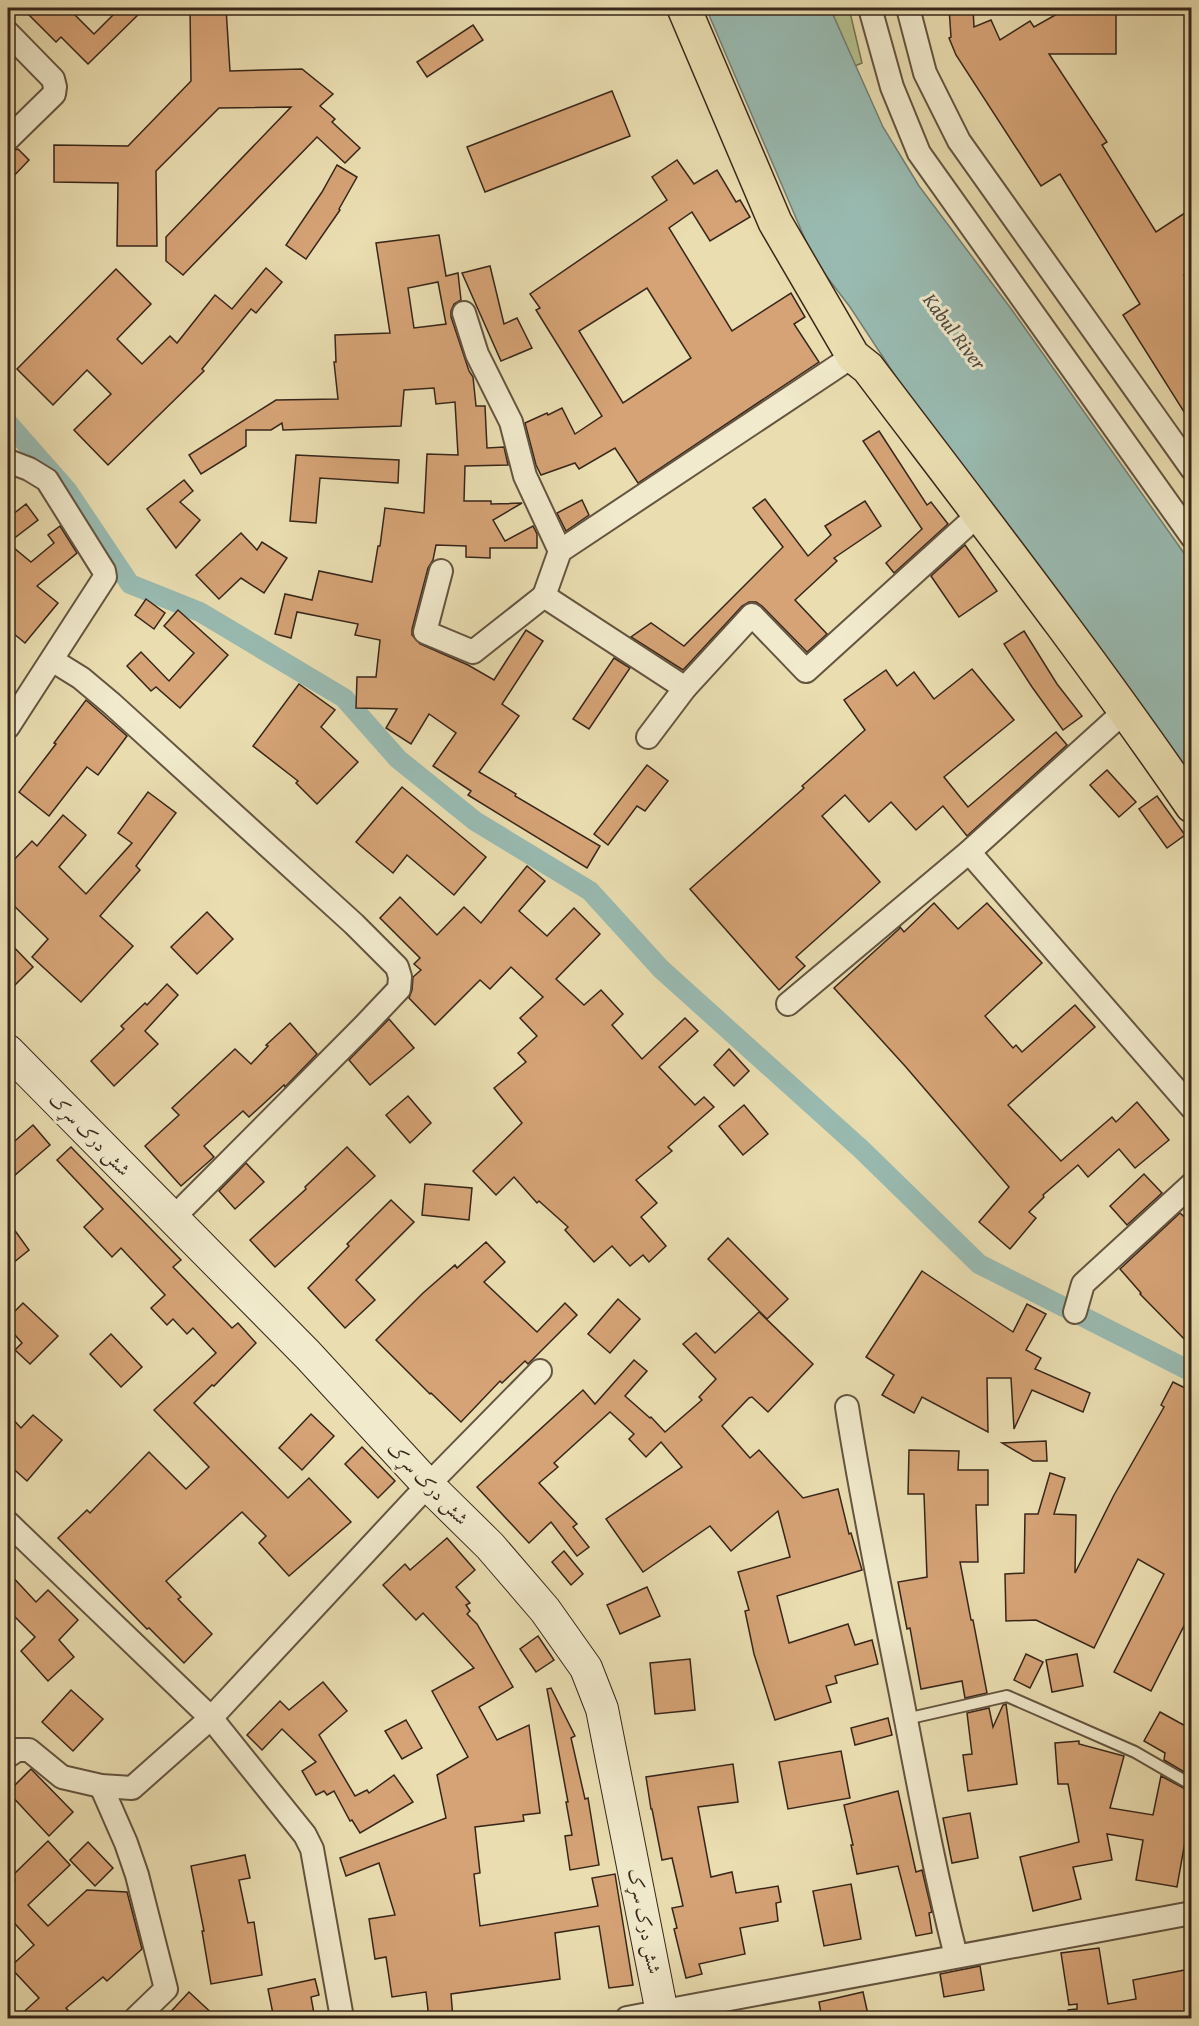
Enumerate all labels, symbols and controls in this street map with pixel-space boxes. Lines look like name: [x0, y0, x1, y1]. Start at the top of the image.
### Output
water label: Kabul River: [916, 286, 994, 376]
street label: شش درک سړک: [42, 1086, 137, 1183]
street label: شش درک سړک: [380, 1435, 475, 1532]
street label: شش درک سړک: [621, 1866, 668, 1976]

